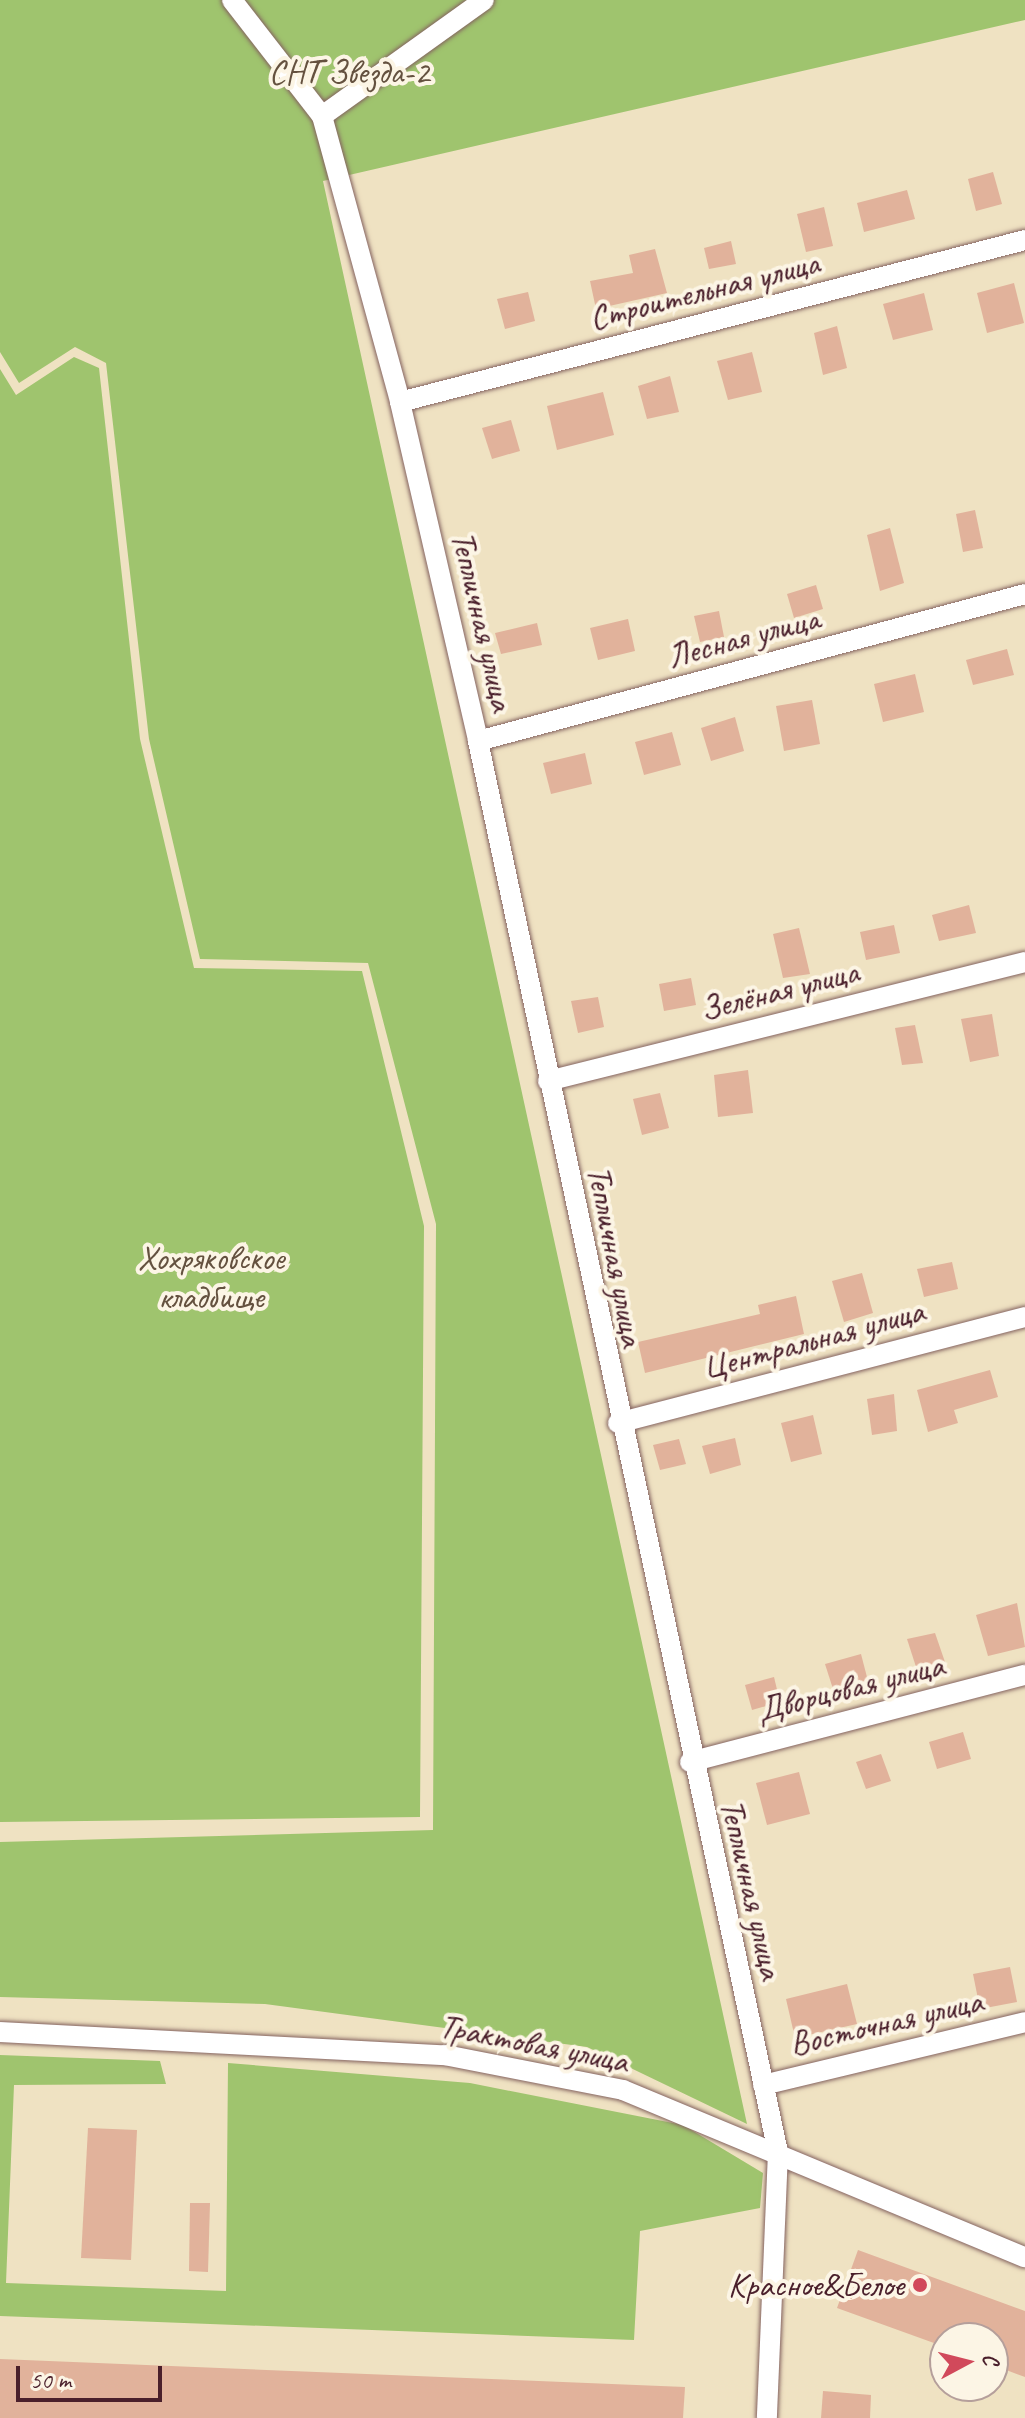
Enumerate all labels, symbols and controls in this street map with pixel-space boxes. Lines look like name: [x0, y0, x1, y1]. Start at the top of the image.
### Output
park label: СНТ Звезда-2: [269, 52, 429, 92]
street label: Строительная улица: [584, 241, 824, 339]
street label: Тепличная улица: [442, 526, 524, 716]
street label: Лесная улица: [663, 597, 823, 677]
street label: Зелёная улица: [694, 950, 864, 1030]
street label: Тепличная улица: [578, 1161, 654, 1351]
park label: Хохряковское кладбище: [138, 1237, 284, 1316]
street label: Центральная улица: [697, 1290, 929, 1388]
street label: Дворцовая улица: [751, 1644, 949, 1730]
street label: Тепличная улица: [711, 1794, 793, 1984]
street label: Восточная улица: [784, 1980, 988, 2064]
street label: Трактовая улица: [435, 2004, 633, 2082]
place label: Красное&Белое: [728, 2265, 904, 2305]
marker: Красное&Белое: [911, 2276, 929, 2294]
north arrow: [929, 2322, 1009, 2402]
scale bar: [20, 2350, 166, 2400]
text: С: [976, 2352, 1005, 2366]
text: 50 m: [30, 2365, 71, 2395]

